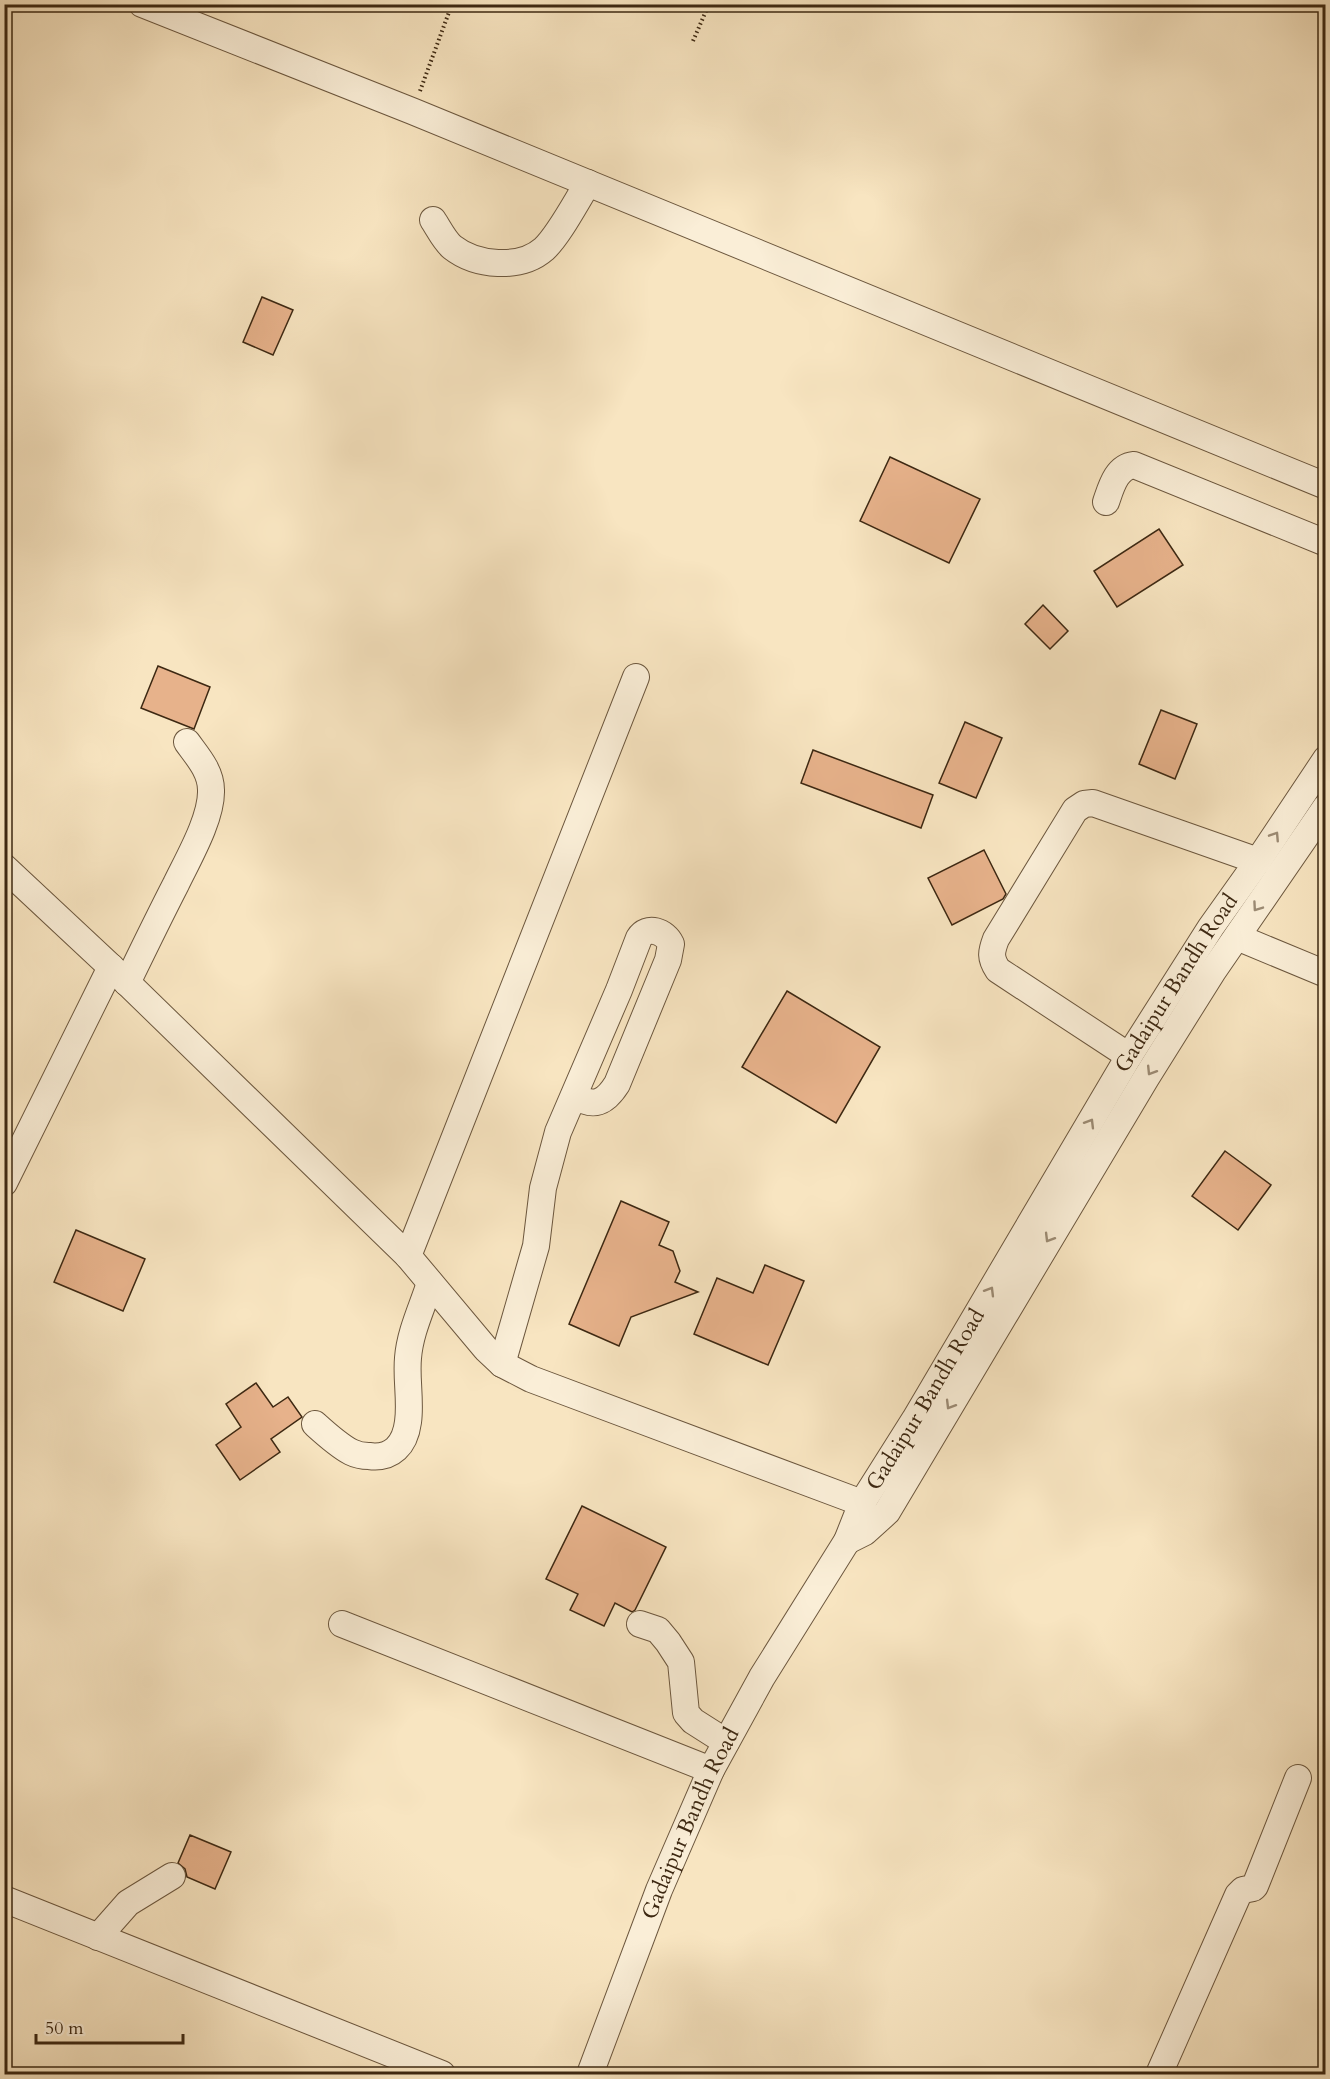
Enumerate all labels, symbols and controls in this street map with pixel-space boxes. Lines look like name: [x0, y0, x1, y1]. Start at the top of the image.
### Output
one-way arrow: [1268, 831, 1279, 842]
street label: Gadaipur Bandh Road: [1107, 888, 1245, 1078]
one-way arrow: [1253, 901, 1264, 912]
one-way arrow: [1146, 1065, 1158, 1075]
one-way arrow: [1082, 1119, 1094, 1129]
one-way arrow: [1045, 1232, 1057, 1242]
one-way arrow: [983, 1286, 995, 1297]
street label: Gadaipur Bandh Road: [859, 1303, 992, 1496]
one-way arrow: [945, 1399, 957, 1409]
street label: Gadaipur Bandh Road: [634, 1722, 747, 1923]
scale bar: [36, 2007, 183, 2045]
text: 50 m: [45, 2016, 84, 2041]

